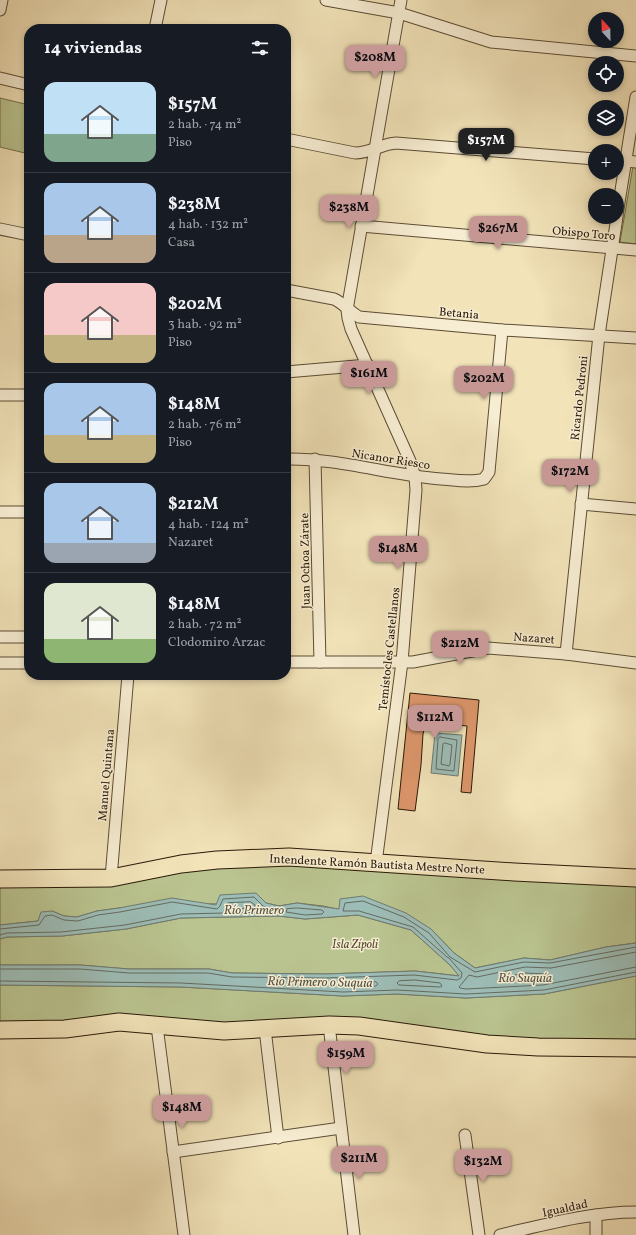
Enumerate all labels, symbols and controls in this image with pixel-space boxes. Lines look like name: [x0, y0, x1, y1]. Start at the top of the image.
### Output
north arrow: [588, 12, 624, 48]
map controls: [588, 12, 624, 224]
text: 14 viviendas: [44, 37, 142, 60]
icon: filters: [249, 37, 271, 59]
pin: $208M: [347, 45, 403, 79]
text: $208M: [354, 49, 396, 67]
button: locate: [588, 56, 624, 92]
text: $157M: [168, 93, 217, 116]
icon: home: [76, 98, 124, 146]
button: layers: [588, 100, 624, 136]
text: 2 hab. · 74 m²: [168, 116, 241, 134]
pin: $157M: [458, 128, 514, 162]
text: $157M: [467, 132, 505, 150]
text: Piso: [168, 134, 192, 152]
button: +: [588, 144, 624, 180]
button: −: [588, 188, 624, 224]
text: $238M: [168, 193, 220, 216]
pin: $238M: [321, 195, 377, 229]
icon: home: [76, 199, 124, 247]
text: $238M: [329, 199, 369, 217]
text: 4 hab. · 132 m²: [168, 216, 248, 234]
pin: $267M: [470, 216, 526, 250]
text: $267M: [478, 220, 518, 238]
street label: Obispo Toro: [552, 223, 616, 245]
text: Casa: [168, 234, 195, 252]
text: $202M: [168, 293, 222, 316]
icon: home: [76, 299, 124, 347]
street label: Betania: [438, 304, 480, 324]
text: 3 hab. · 92 m²: [168, 316, 242, 334]
text: Piso: [168, 334, 192, 352]
street label: Ricardo Pedroni: [568, 355, 592, 441]
pin: $161M: [341, 361, 397, 395]
text: $161M: [350, 365, 388, 383]
pin: $202M: [456, 366, 512, 400]
text: $202M: [463, 370, 505, 388]
text: $148M: [168, 393, 220, 416]
icon: home: [76, 399, 124, 447]
text: 2 hab. · 76 m²: [168, 416, 241, 434]
text: Piso: [168, 434, 192, 452]
street label: Nicanor Riesco: [350, 446, 431, 474]
pin: $172M: [542, 459, 598, 493]
text: $172M: [551, 463, 589, 481]
text: $212M: [168, 493, 218, 516]
icon: home: [76, 499, 124, 547]
street label: Juan Ochoa Zárate: [297, 512, 315, 609]
text: 4 hab. · 124 m²: [168, 516, 249, 534]
text: Nazaret: [168, 534, 213, 552]
pin: $148M: [370, 536, 426, 570]
text: $148M: [378, 540, 418, 558]
street label: Temístocles Castellanos: [376, 587, 404, 712]
text: $148M: [168, 593, 220, 616]
icon: home: [76, 599, 124, 647]
text: 2 hab. · 72 m²: [168, 616, 242, 634]
street label: Nazaret: [513, 630, 555, 648]
pin: $212M: [432, 631, 488, 665]
text: Clodomiro Arzac: [168, 634, 265, 652]
text: $212M: [441, 635, 479, 653]
pin: $112M: [407, 705, 463, 739]
text: $112M: [416, 709, 454, 727]
street label: Manuel Quintana: [95, 728, 119, 822]
street label: Intendente Ramón Bautista Mestre Norte: [269, 851, 485, 879]
water label: Río Primero: [224, 902, 284, 920]
park label: Isla Zípoli: [332, 937, 379, 953]
water label: Río Suquía: [498, 970, 552, 988]
water label: Río Primero o Suquía: [267, 973, 373, 993]
pin: $159M: [318, 1041, 374, 1075]
text: $159M: [327, 1045, 365, 1063]
pin: $148M: [154, 1095, 210, 1129]
text: $148M: [162, 1099, 202, 1117]
pin: $211M: [331, 1146, 387, 1180]
pin: $132M: [455, 1149, 511, 1183]
text: $211M: [340, 1150, 378, 1168]
text: $132M: [464, 1153, 502, 1171]
street label: Igualdad: [541, 1196, 590, 1222]

